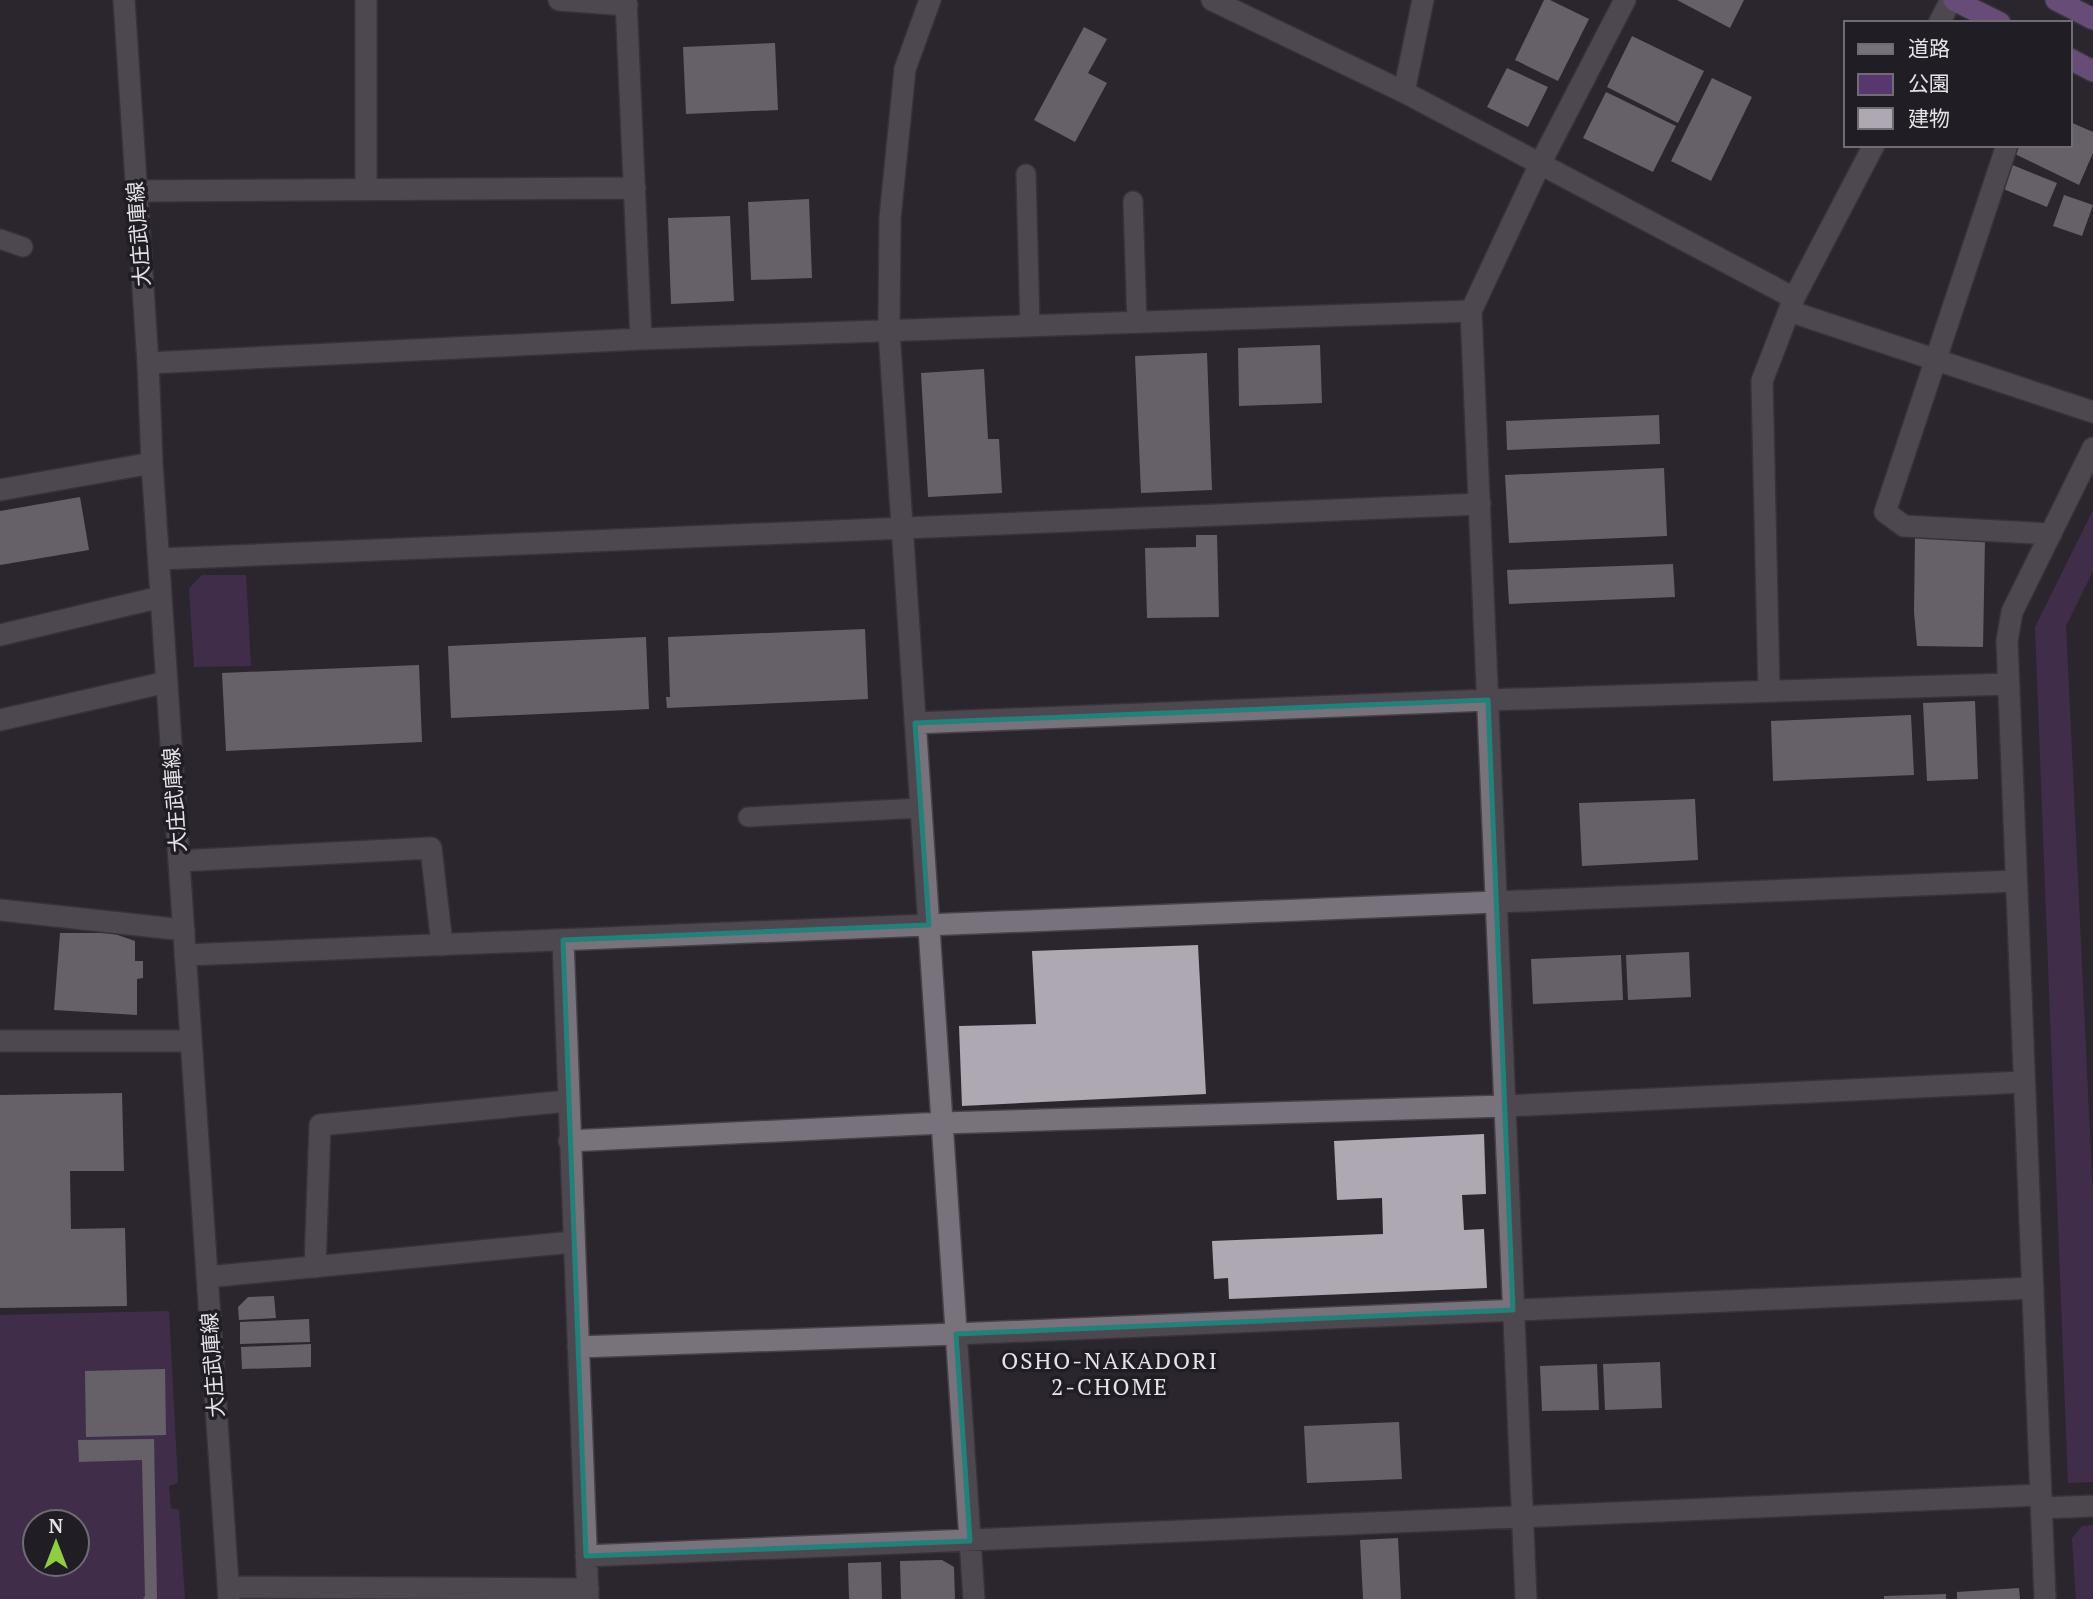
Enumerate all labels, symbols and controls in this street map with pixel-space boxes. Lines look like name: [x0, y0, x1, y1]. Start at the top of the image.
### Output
legend: [1844, 21, 2072, 147]
text: 道路: [1908, 34, 1950, 62]
text: 公園: [1908, 69, 1950, 97]
text: 建物: [1908, 104, 1950, 132]
street label: 大庄武庫線: [120, 181, 156, 287]
street label: 大庄武庫線: [156, 747, 192, 853]
street label: 大庄武庫線: [194, 1312, 230, 1418]
district label: OSHO-NAKADORI 2-CHOME: [1001, 1345, 1219, 1402]
north arrow: [21, 1508, 91, 1578]
text: N: [49, 1513, 64, 1538]

